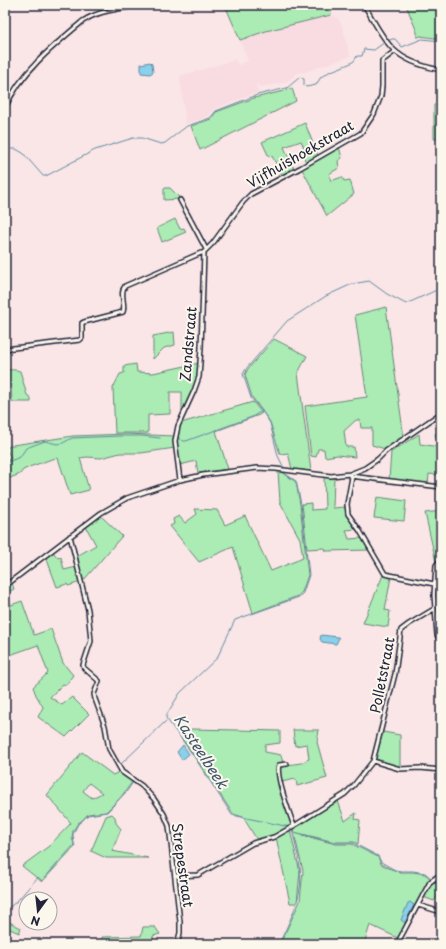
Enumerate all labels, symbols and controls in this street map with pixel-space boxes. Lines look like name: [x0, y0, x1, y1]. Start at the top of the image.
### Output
street label: Vijfhuishoekstraat: [243, 115, 357, 193]
street label: Zandstraat: [174, 305, 202, 382]
street label: Polletstraat: [364, 635, 400, 715]
water label: Kasteelbeek: [169, 709, 235, 794]
street label: Strepestraat: [167, 822, 199, 909]
north arrow: [18, 891, 58, 931]
text: N: [29, 912, 42, 930]

